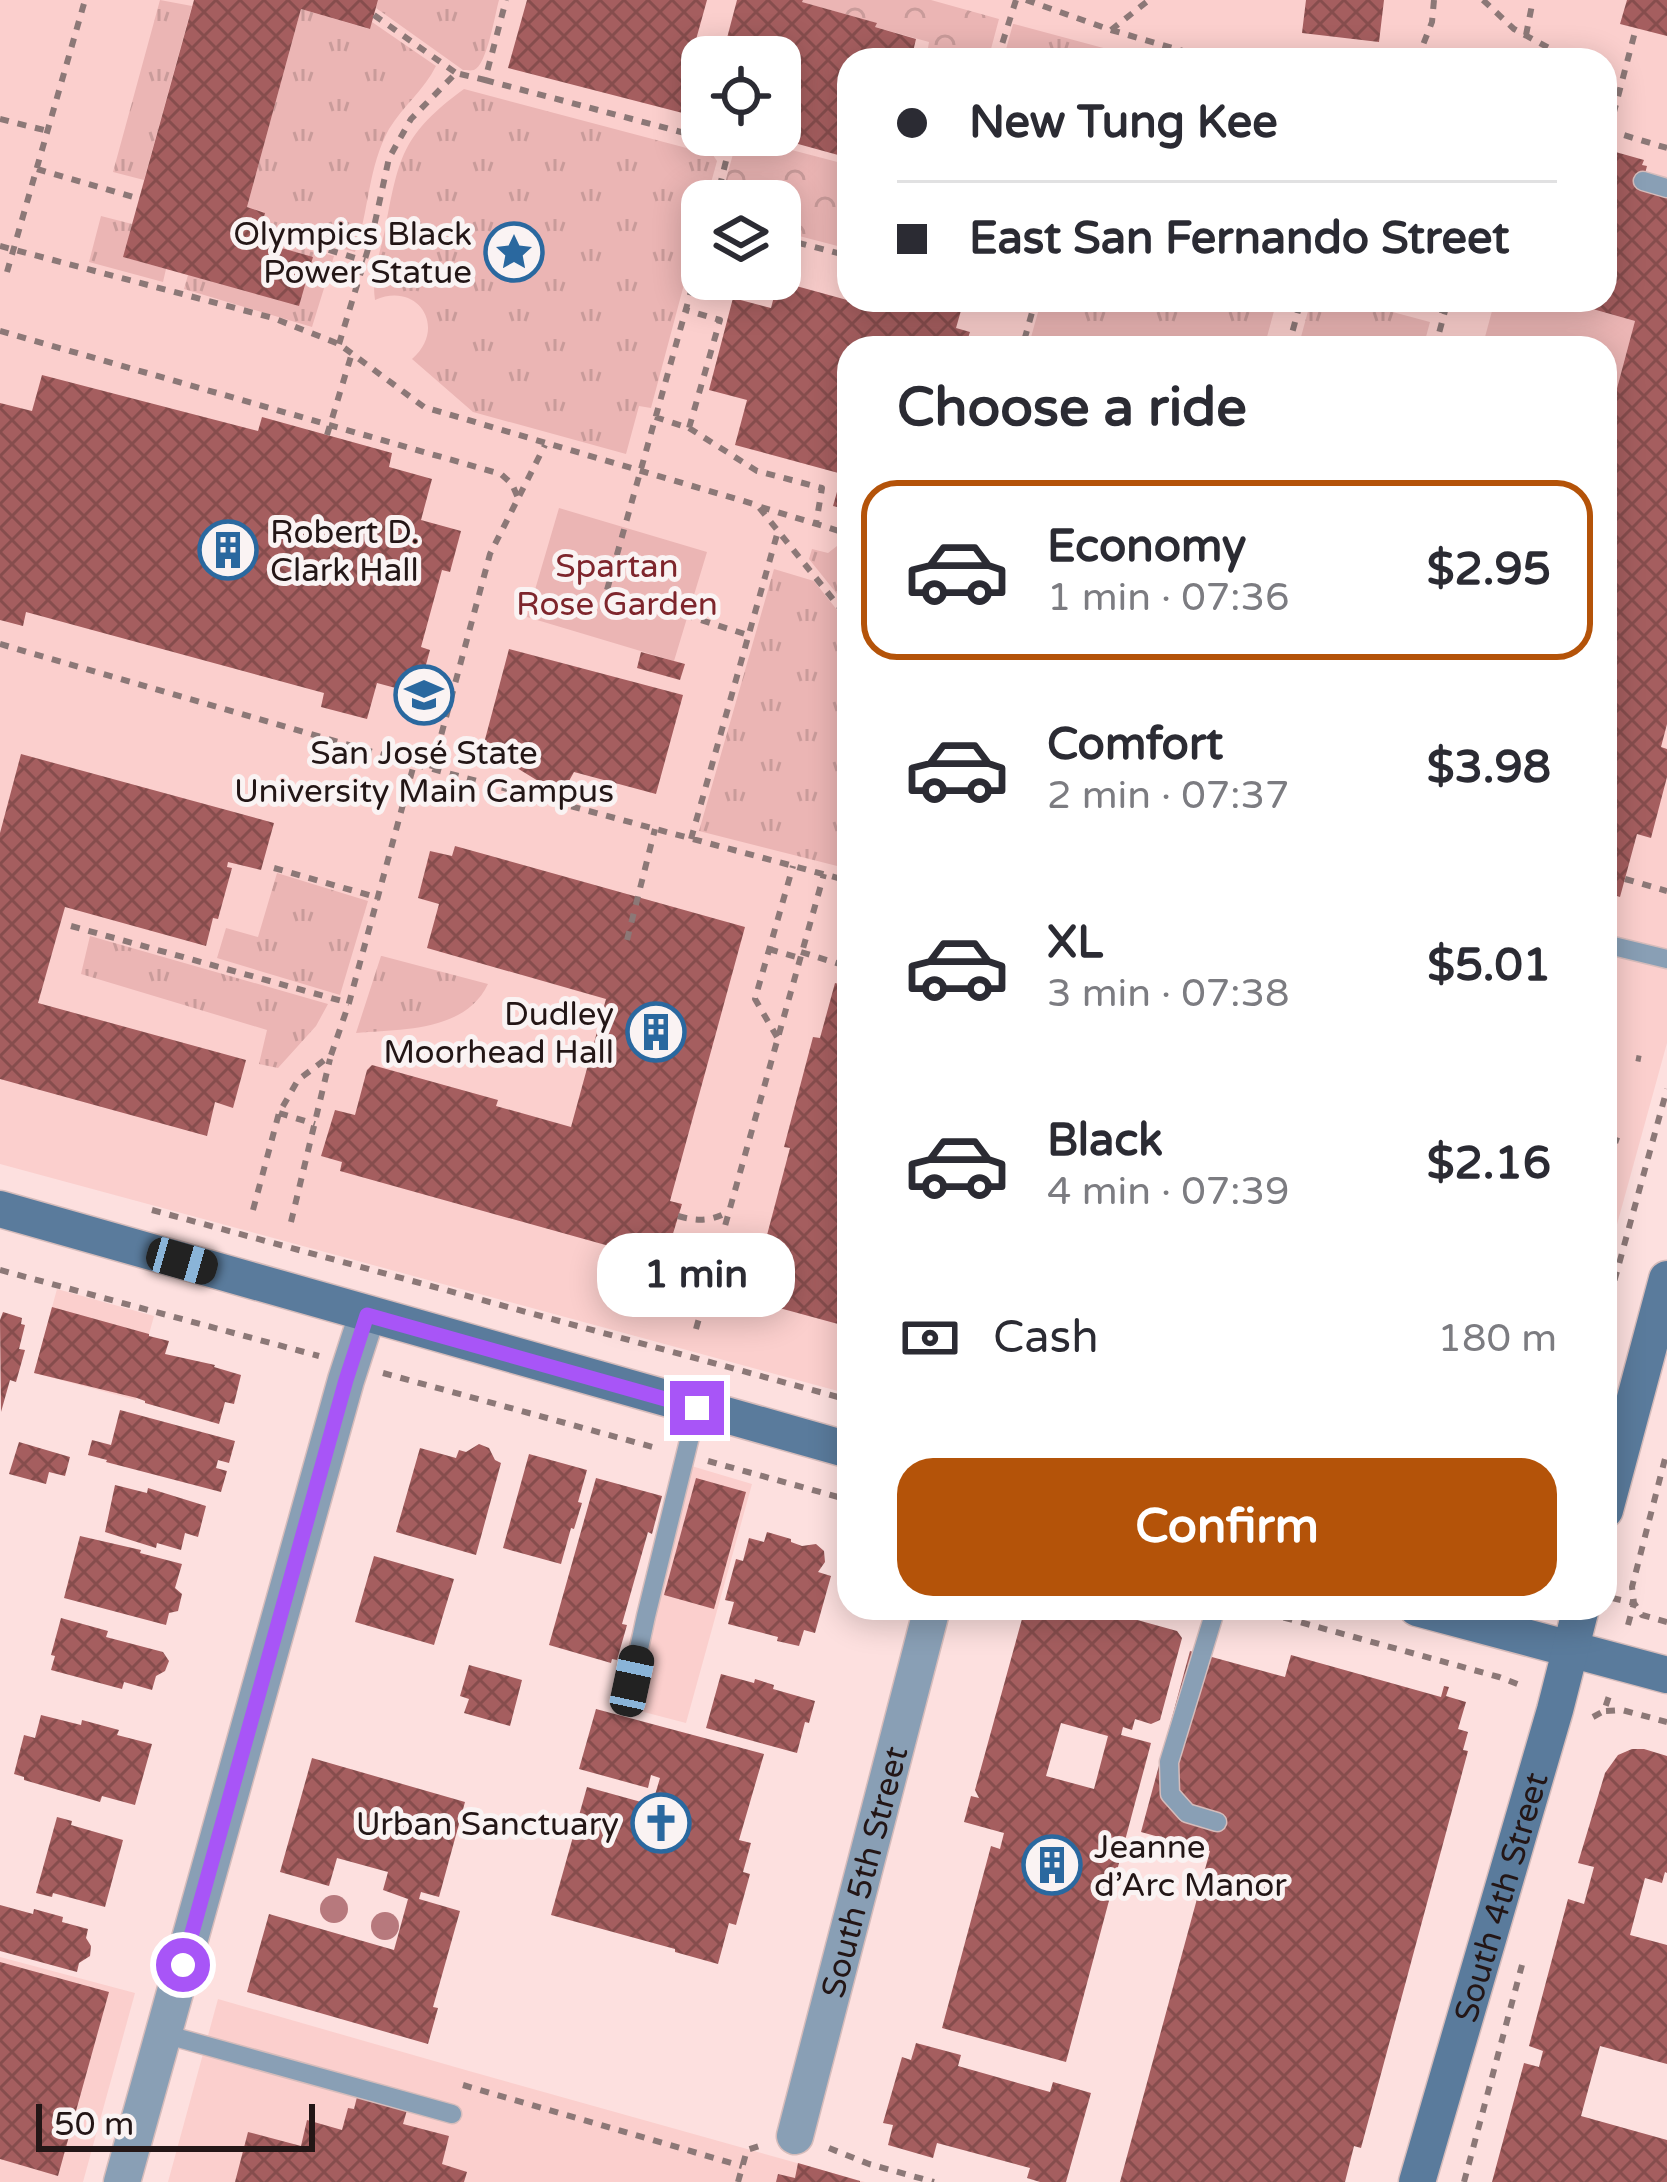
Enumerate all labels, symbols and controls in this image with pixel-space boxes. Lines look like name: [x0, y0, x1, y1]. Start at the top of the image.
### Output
map controls: [681, 36, 801, 300]
button: locate: [681, 36, 801, 156]
text: New Tung Kee: [969, 96, 1278, 150]
button: layers: [681, 180, 801, 300]
text: East San Fernando Street: [969, 212, 1510, 266]
place label: Olympics Black Power Statue: [233, 215, 472, 292]
place icon: Olympics Black Power Statue: [483, 221, 545, 283]
text: Choose a ride: [897, 375, 1247, 440]
place label: Robert D. Clark Hall: [270, 513, 419, 590]
icon: car: [903, 516, 1011, 624]
building icon: Robert D. Clark Hall: [197, 519, 259, 581]
text: Economy: [1047, 520, 1246, 574]
text: $2.95: [1427, 543, 1551, 597]
park label: Spartan Rose Garden: [516, 547, 718, 624]
text: 1 min · 07:36: [1047, 574, 1289, 621]
school or university icon: San José State University Main Campus: [393, 664, 455, 726]
icon: car: [903, 714, 1011, 822]
text: Comfort: [1047, 718, 1223, 772]
place label: San José State University Main Campus: [234, 734, 614, 811]
text: $3.98: [1427, 741, 1551, 795]
text: 2 min · 07:37: [1047, 772, 1289, 819]
icon: car: [903, 912, 1011, 1020]
text: XL: [1047, 916, 1103, 970]
text: $5.01: [1427, 939, 1551, 993]
text: 3 min · 07:38: [1047, 970, 1289, 1017]
place label: Dudley Moorhead Hall: [383, 995, 614, 1072]
building icon: Dudley Moorhead Hall: [625, 1001, 687, 1063]
icon: car: [903, 1110, 1011, 1218]
text: Black: [1047, 1114, 1163, 1168]
text: $2.16: [1427, 1137, 1551, 1191]
text: 4 min · 07:39: [1047, 1168, 1289, 1215]
car: [142, 1234, 222, 1288]
callout: 1 min: [598, 1234, 796, 1318]
text: 1 min: [644, 1251, 748, 1298]
icon: cash: [897, 1305, 963, 1371]
text: Cash: [993, 1311, 1099, 1365]
text: 180 m: [1438, 1315, 1557, 1362]
route end: [670, 1381, 724, 1435]
button: Confirm: [897, 1458, 1557, 1596]
car: [607, 1642, 657, 1720]
street label: South 5th Street: [814, 1742, 916, 2002]
street label: South 4th Street: [1447, 1768, 1557, 2027]
church icon: Urban Sanctuary: [630, 1792, 692, 1854]
place label: Urban Sanctuary: [356, 1805, 619, 1844]
place label: Jeanne d’Arc Manor: [1094, 1828, 1287, 1905]
building icon: Jeanne d’Arc Manor: [1021, 1834, 1083, 1896]
route start: [156, 1938, 210, 1992]
scale bar: [36, 2098, 315, 2151]
text: 50 m: [54, 2105, 134, 2144]

